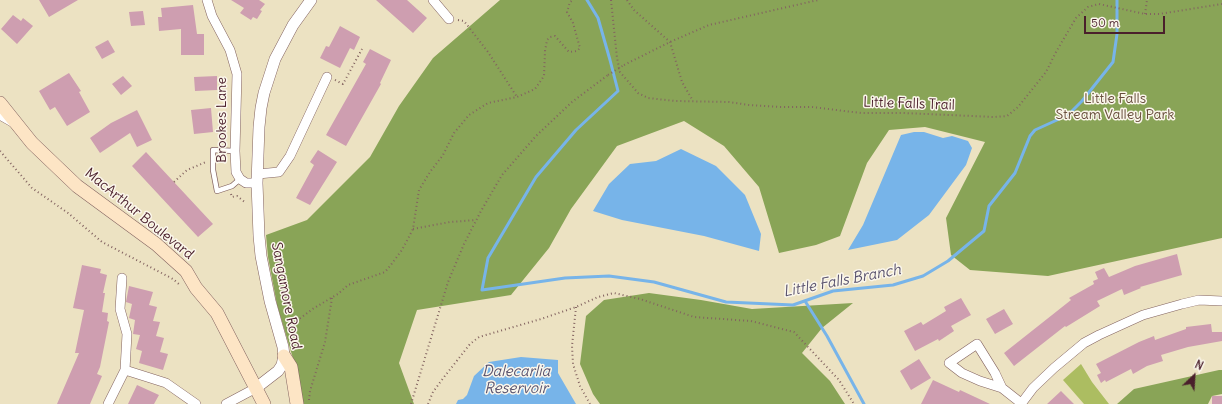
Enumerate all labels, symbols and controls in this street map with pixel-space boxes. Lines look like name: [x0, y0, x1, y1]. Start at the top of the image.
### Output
scale bar: [1086, 8, 1167, 34]
text: 50 m: [1091, 15, 1119, 30]
street label: Brookes Lane: [214, 77, 230, 163]
park label: Little Falls Stream Valley Park: [1056, 91, 1174, 124]
street label: Little Falls Trail: [863, 94, 955, 114]
street label: MacArthur Boulevard: [81, 165, 197, 263]
street label: Sangamore Road: [267, 241, 305, 351]
water label: Little Falls Branch: [782, 261, 902, 301]
north arrow: [1174, 356, 1214, 396]
text: N: [1193, 357, 1205, 373]
water label: Dalecarlia Reservoir: [482, 363, 550, 398]

